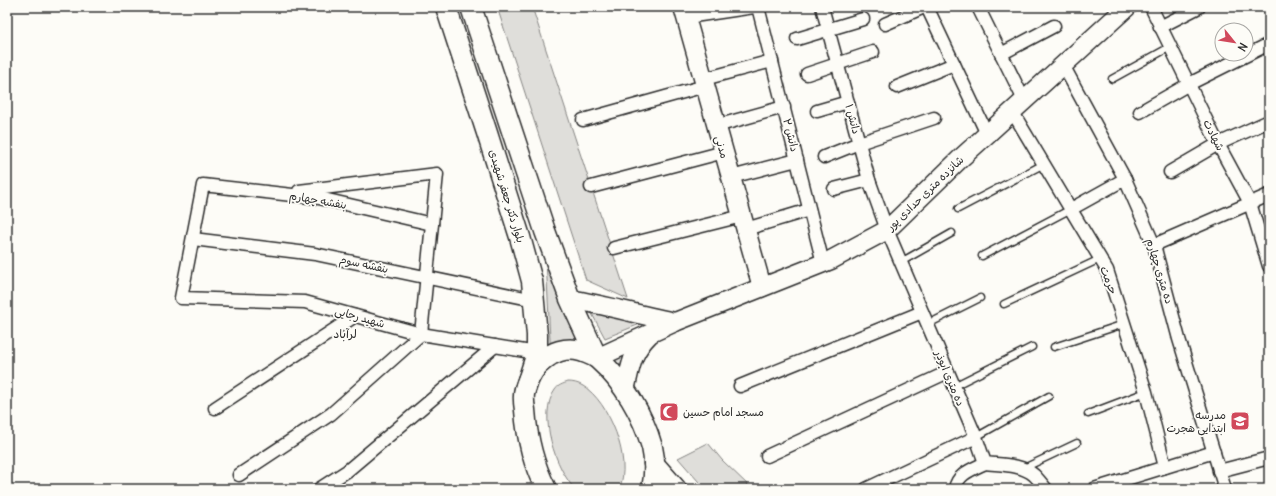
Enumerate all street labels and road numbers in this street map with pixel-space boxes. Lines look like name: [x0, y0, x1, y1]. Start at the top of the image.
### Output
street label: دانش ۱: [842, 102, 864, 136]
street label: دانش ۲: [780, 117, 802, 153]
street label: شهادت: [1200, 117, 1228, 153]
street label: مدنی: [711, 134, 732, 160]
street label: بلوار دکتر جعفر شهیدی: [485, 148, 528, 245]
street label: شانزده متری حدادی پور: [883, 153, 967, 235]
street label: بنفشه چهارم: [288, 188, 348, 214]
street label: ده متری چهارم: [1141, 237, 1177, 306]
street label: بنفشه سوم: [338, 252, 390, 278]
street label: حرمت: [1097, 264, 1121, 296]
street label: شهید رجایی: [333, 303, 387, 332]
street label: ده متری ابوذر: [931, 347, 968, 408]

